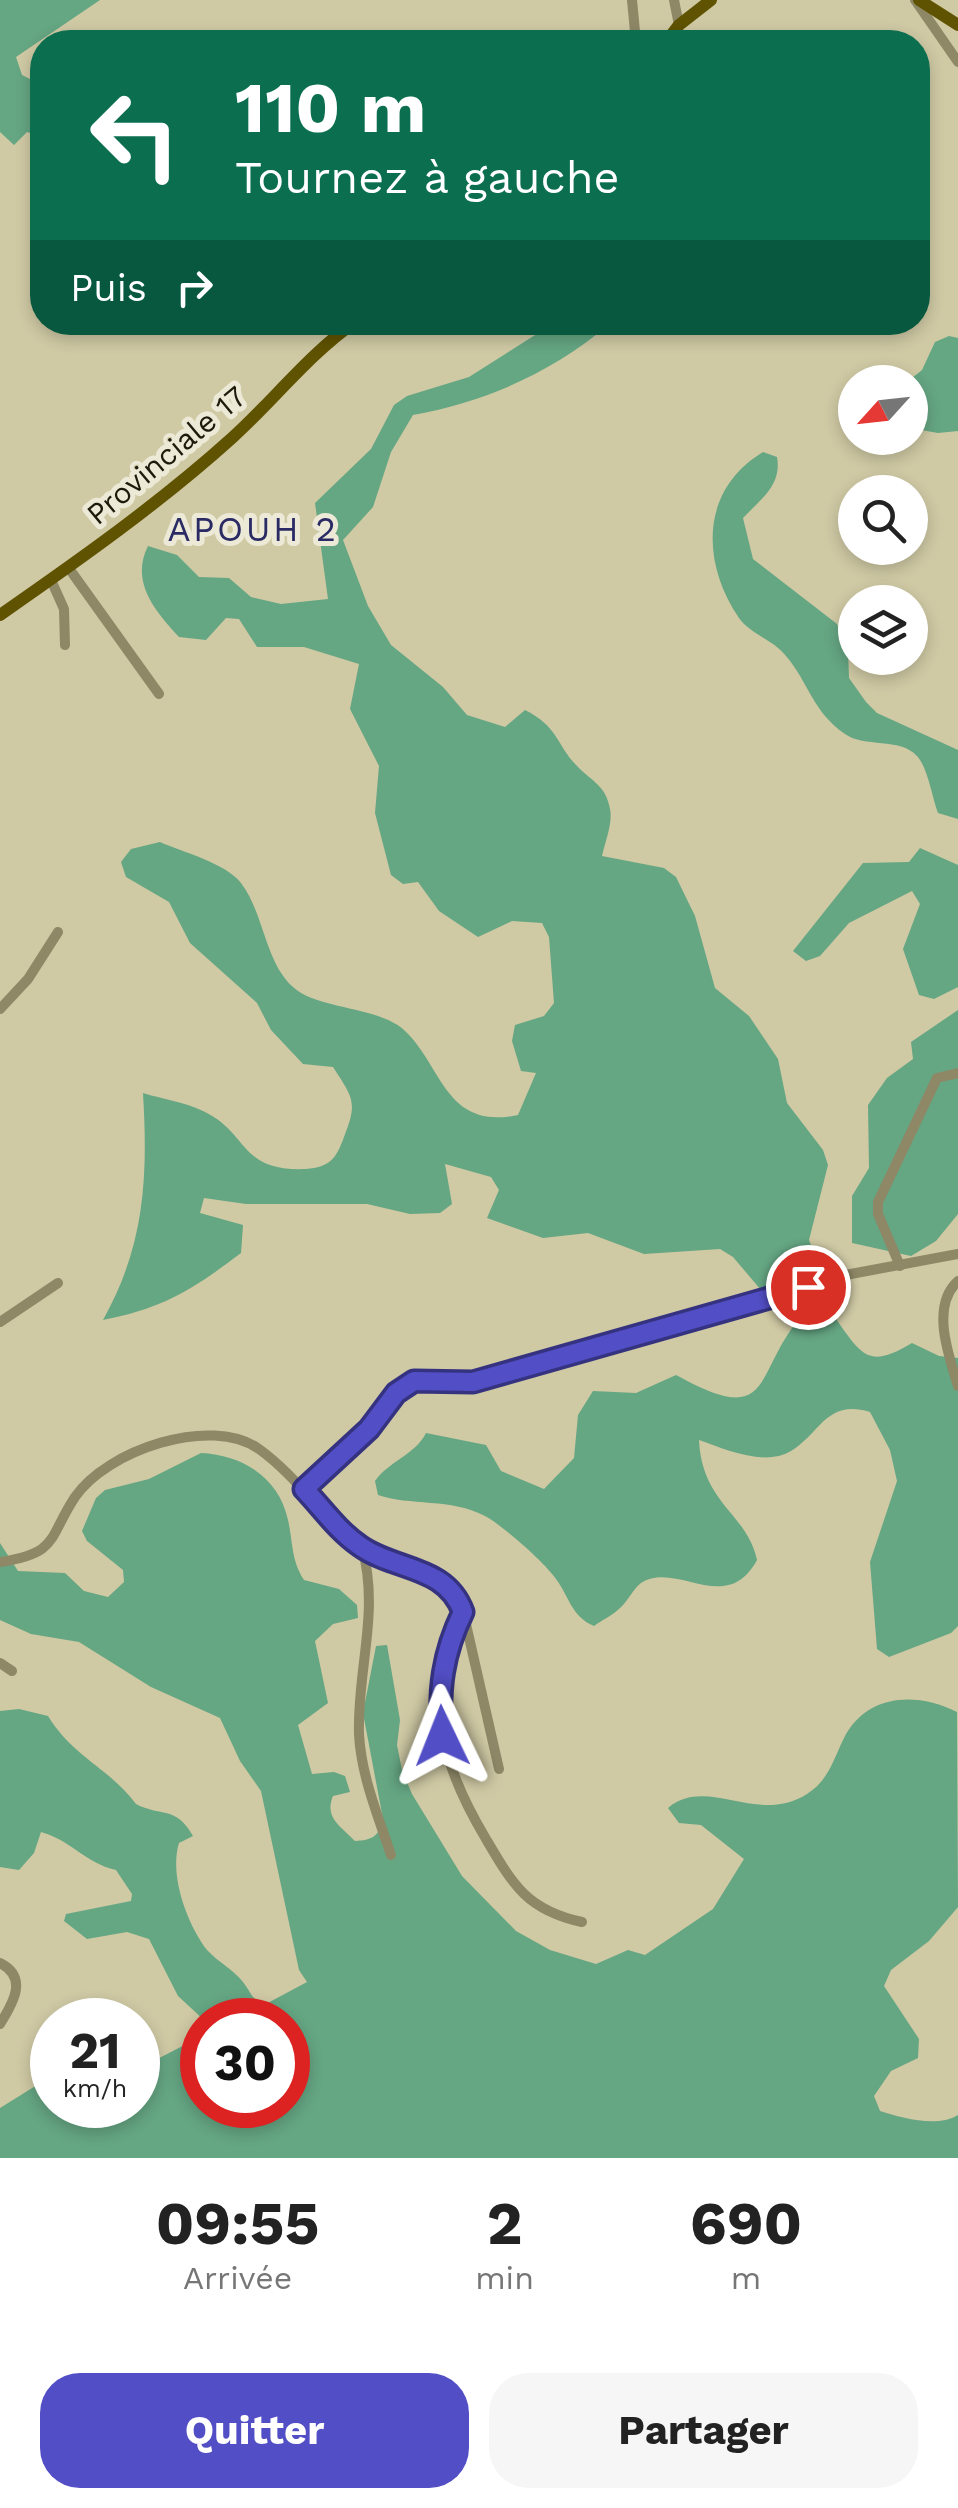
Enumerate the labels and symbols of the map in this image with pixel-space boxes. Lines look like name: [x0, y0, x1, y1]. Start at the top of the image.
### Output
north arrow: [838, 365, 928, 455]
street label: Provinciale 17: [79, 378, 253, 532]
district label: APOUH 2: [168, 508, 338, 550]
pin: [766, 1245, 851, 1330]
position arrow: [390, 1684, 494, 1788]
speed limit sign: 30: [180, 1998, 310, 2128]

